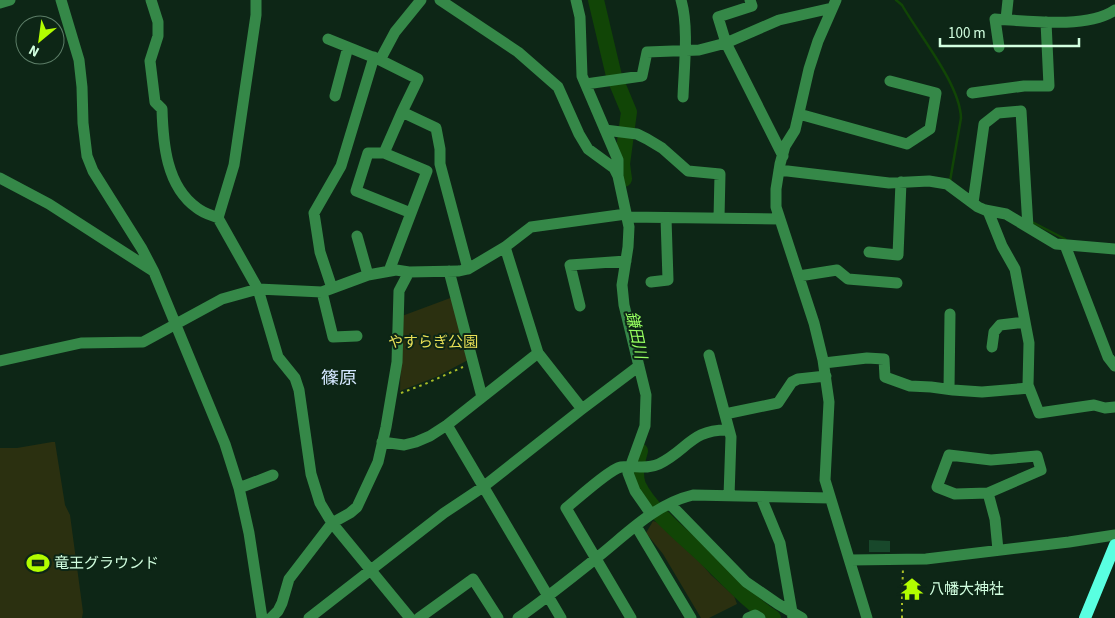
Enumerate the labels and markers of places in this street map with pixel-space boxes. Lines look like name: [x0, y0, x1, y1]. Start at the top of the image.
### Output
sports icon: 竜王グラウンド: [25, 550, 51, 576]
place label: 竜王グラウンド: [54, 553, 159, 574]
temple icon: 八幡大神社: [899, 576, 925, 602]
place label: 八幡大神社: [929, 579, 1004, 600]

